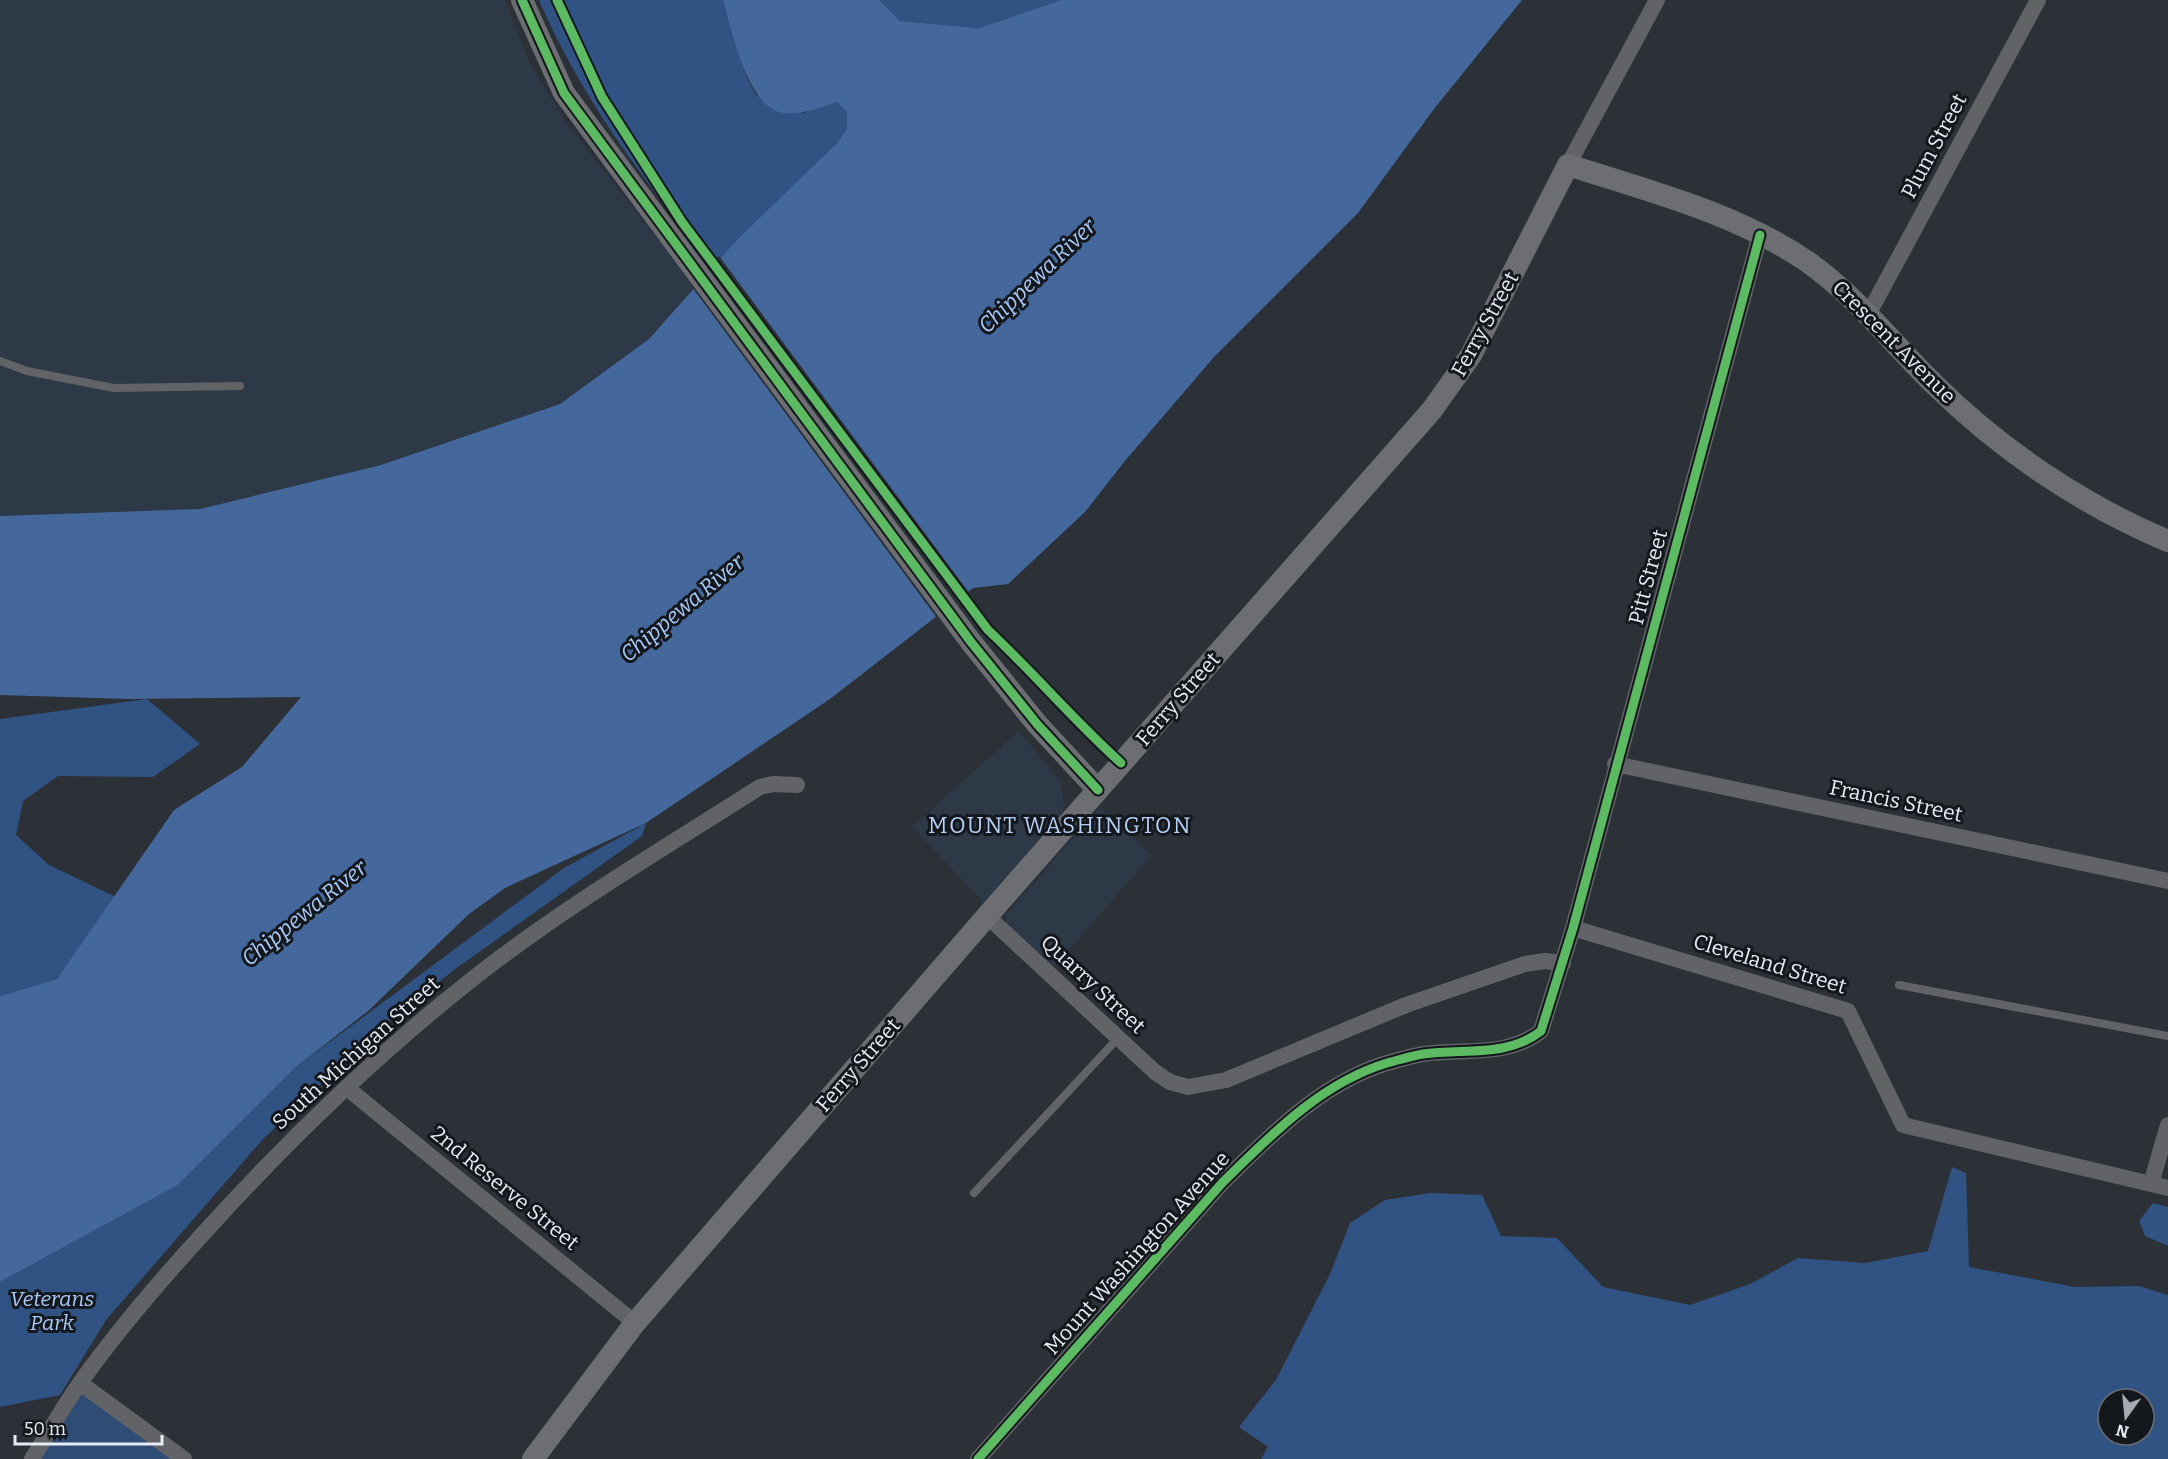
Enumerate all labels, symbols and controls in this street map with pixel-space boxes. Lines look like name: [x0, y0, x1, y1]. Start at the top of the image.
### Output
street label: Plum Street: [1896, 89, 1973, 203]
water label: Chippewa River: [973, 212, 1102, 339]
street label: Ferry Street: [1446, 267, 1525, 381]
street label: Crescent Avenue: [1827, 275, 1961, 409]
street label: Pitt Street: [1623, 526, 1673, 627]
water label: Chippewa River: [615, 548, 750, 668]
street label: Ferry Street: [1130, 647, 1226, 751]
street label: Francis Street: [1827, 774, 1965, 828]
district label: MOUNT WASHINGTON: [928, 812, 1192, 839]
water label: Chippewa River: [236, 854, 373, 972]
street label: Cleveland Street: [1690, 928, 1850, 1000]
street label: Quarry Street: [1035, 929, 1151, 1039]
street label: South Michigan Street: [267, 971, 445, 1135]
street label: Ferry Street: [810, 1013, 906, 1117]
street label: 2nd Reserve Street: [426, 1120, 585, 1256]
street label: Mount Washington Avenue: [1039, 1146, 1235, 1360]
park label: Veterans Park: [10, 1286, 94, 1336]
north arrow: [2096, 1387, 2156, 1447]
scale bar: [15, 1408, 162, 1446]
text: 50 m: [24, 1418, 66, 1440]
text: N: [2114, 1420, 2131, 1442]

